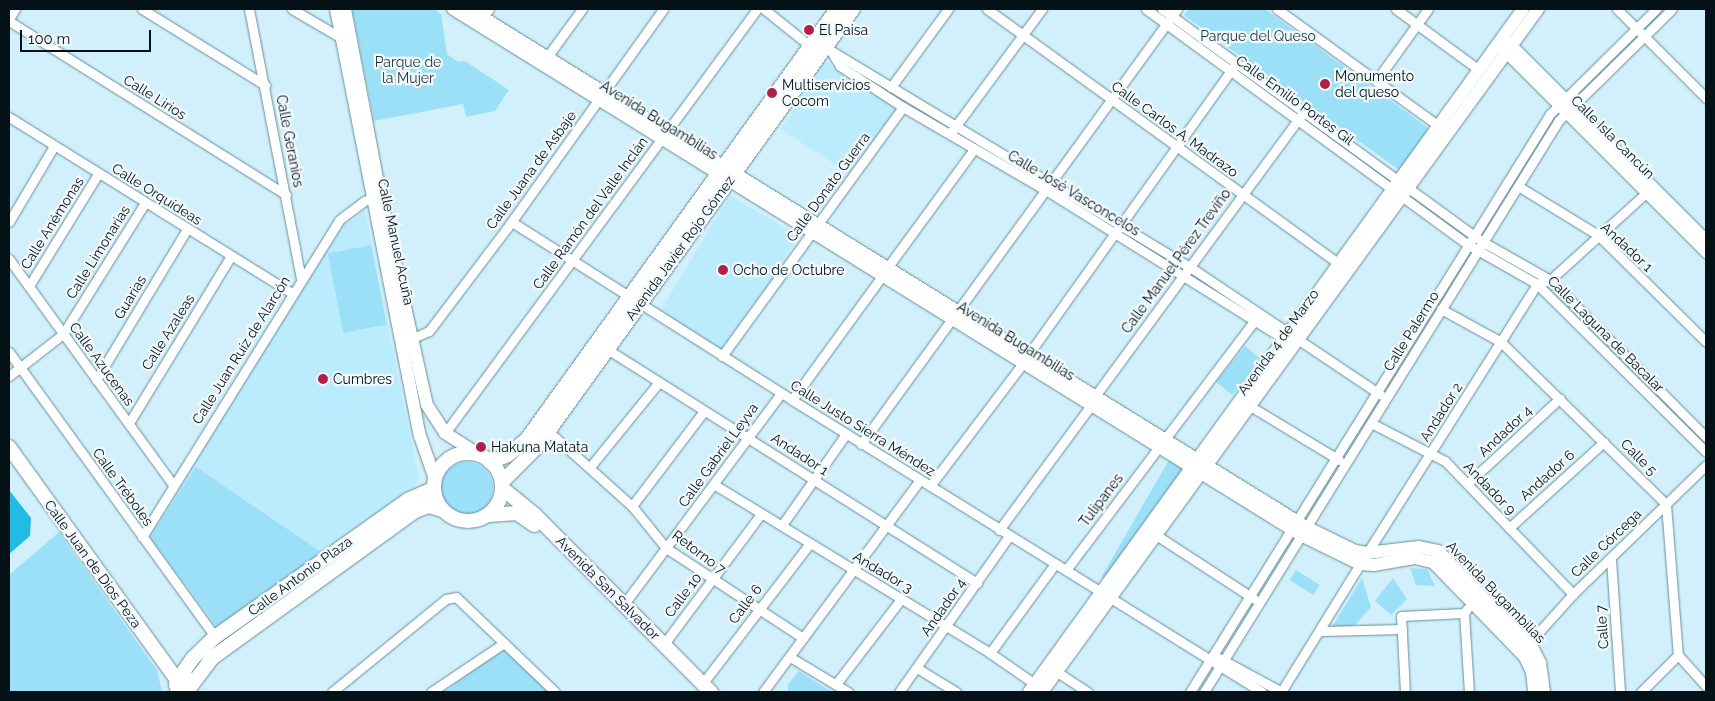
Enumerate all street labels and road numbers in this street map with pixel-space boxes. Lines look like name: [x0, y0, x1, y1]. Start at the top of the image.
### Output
street label: Calle Emilio Portes Gil: [1233, 52, 1357, 148]
street label: Calle Lirios: [120, 71, 190, 123]
street label: Avenida Bugambilias: [597, 77, 721, 163]
street label: Calle Carlos A. Madrazo: [1108, 77, 1242, 181]
street label: Calle Isla Cancún: [1568, 92, 1658, 182]
street label: Calle Geranios: [273, 93, 307, 189]
street label: Calle Juana de Asbaje: [482, 107, 580, 233]
street label: Calle Donato Guerra: [783, 129, 873, 245]
street label: Calle Ramón del Valle Inclán: [529, 133, 651, 293]
street label: Calle José Vasconcelos: [1004, 147, 1144, 239]
street label: Calle Orquídeas: [109, 160, 205, 228]
street label: Avenida Javier Rojo Gómez: [622, 172, 738, 324]
street label: Calle Anémonas: [17, 174, 87, 272]
street label: Calle Manuel Acuña: [374, 177, 418, 307]
street label: Calle Manuel Pérez Treviño: [1118, 185, 1234, 337]
street label: Calle Limonarias: [62, 202, 134, 302]
street label: Andador 1: [1597, 219, 1657, 275]
street label: Guarias: [110, 272, 150, 322]
street label: Calle Laguna de Bacalar: [1544, 272, 1668, 396]
street label: Calle Juan Ruíz de Alarcón: [188, 273, 294, 427]
street label: Avenida 4 de Marzo: [1234, 286, 1322, 398]
street label: Calle Palermo: [1380, 288, 1442, 374]
street label: Calle Azaleas: [138, 291, 198, 373]
street label: Avenida Bugambilias: [954, 298, 1078, 384]
street label: Calle Azucenas: [66, 319, 138, 409]
street label: Calle Justo Sierra Méndez: [787, 376, 939, 480]
street label: Andador 2: [1416, 379, 1466, 445]
street label: Calle Gabriel Leyva: [674, 399, 762, 511]
street label: Andador 4: [1475, 402, 1535, 460]
street label: Andador 1: [768, 429, 832, 479]
street label: Calle 5: [1617, 435, 1661, 479]
street label: Calle Tréboles: [89, 445, 157, 529]
street label: Andador 6: [1516, 446, 1578, 504]
street label: Andador 9: [1460, 458, 1520, 518]
street label: Tulipanes: [1076, 470, 1126, 530]
street label: Calle Juan de Dios Peza: [41, 497, 145, 631]
street label: Calle Córcega: [1567, 505, 1645, 581]
street label: Retorno 7: [669, 527, 729, 577]
street label: Calle Antonio Plaza: [245, 533, 355, 619]
street label: Avenida San Salvador: [553, 533, 663, 643]
street label: Avenida Bugambilias: [1443, 538, 1549, 646]
street label: Andador 3: [850, 548, 916, 596]
street label: Calle 10: [661, 570, 705, 620]
street label: Andador 4: [917, 575, 969, 639]
street label: Calle 6: [725, 581, 765, 627]
street label: Calle 7: [1592, 604, 1612, 650]

